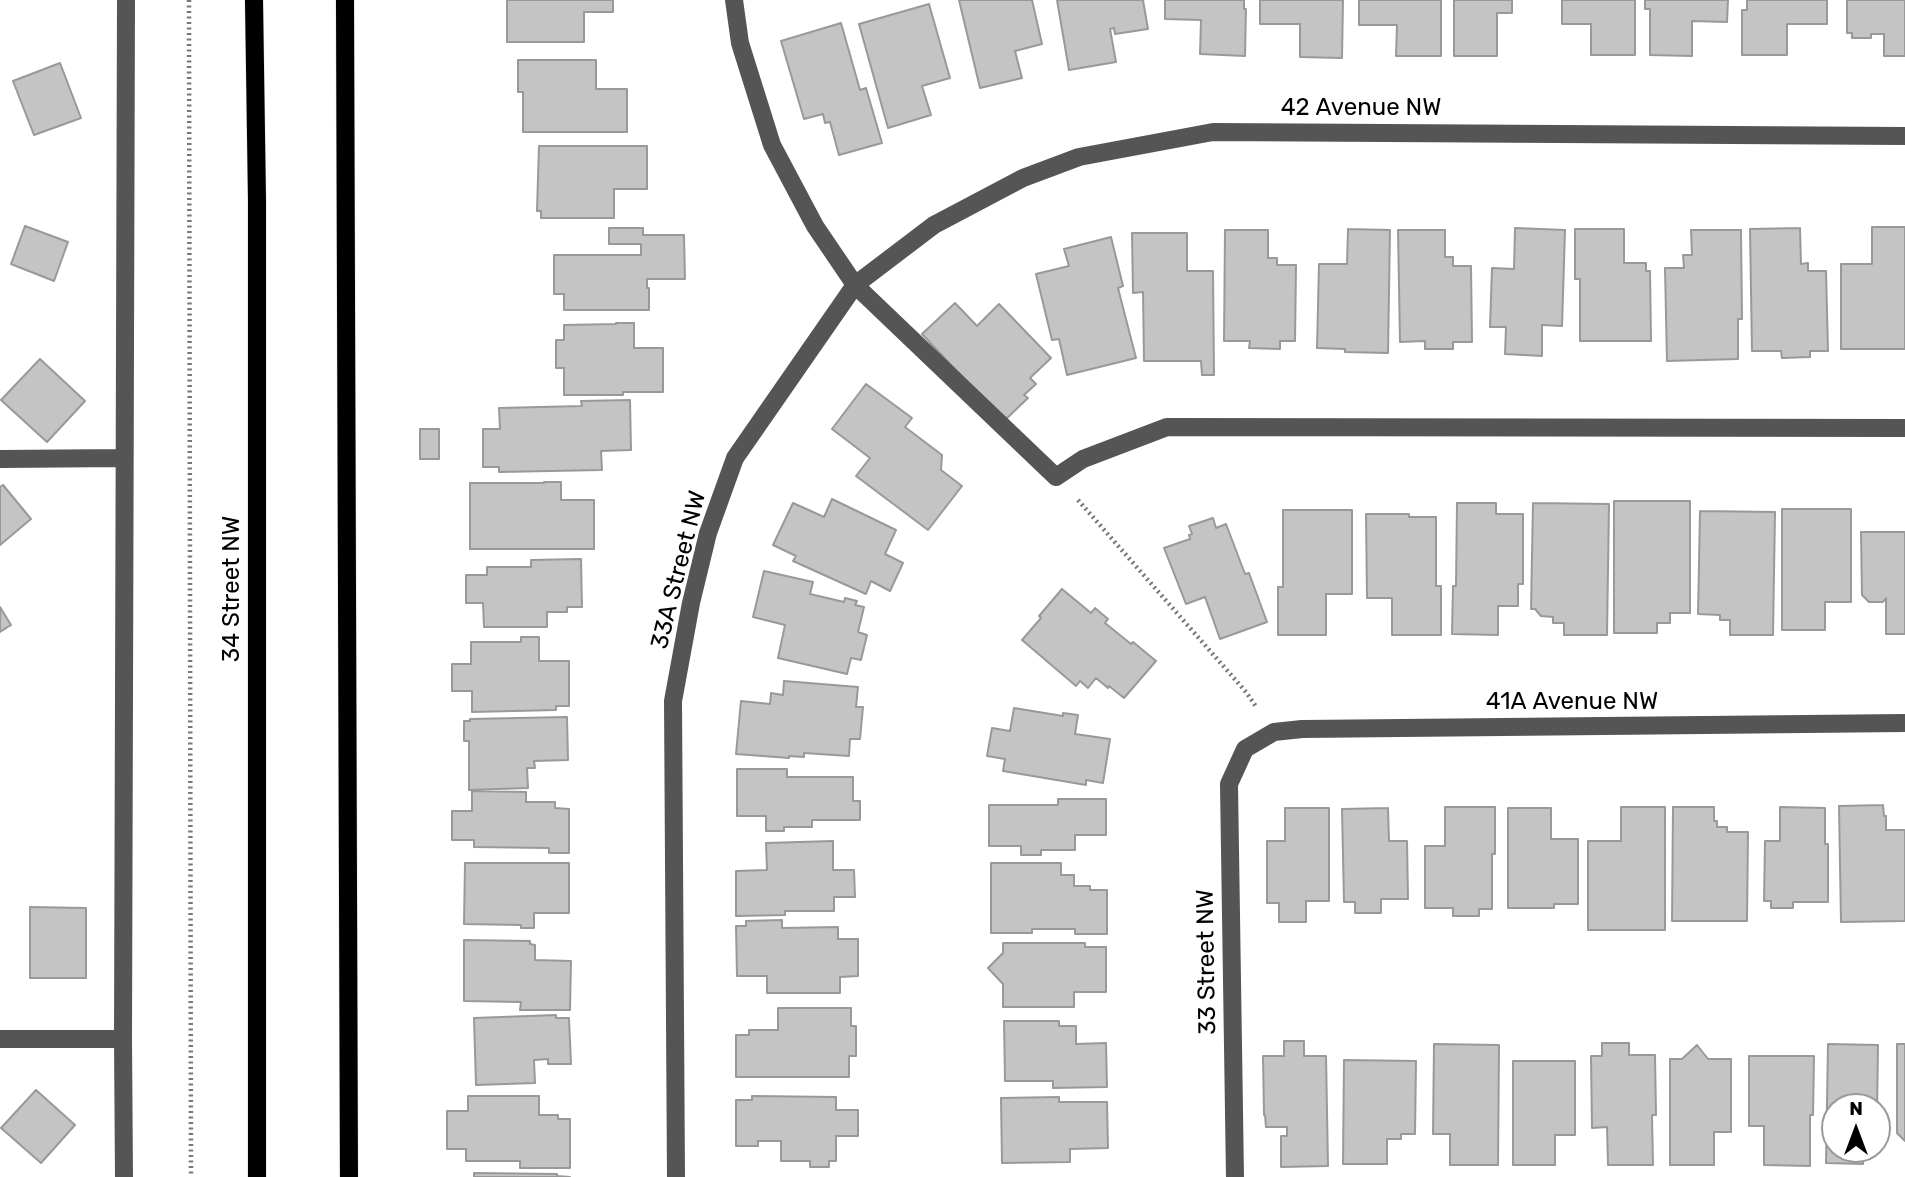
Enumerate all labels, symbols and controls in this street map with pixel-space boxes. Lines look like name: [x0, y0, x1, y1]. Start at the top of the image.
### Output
street label: 42 Avenue NW: [1281, 94, 1441, 122]
street label: 33A Street NW: [645, 488, 713, 652]
street label: 34 Street NW: [218, 516, 246, 662]
street label: 41A Avenue NW: [1486, 688, 1658, 716]
street label: 33 Street NW: [1191, 889, 1223, 1035]
north arrow: [1821, 1093, 1891, 1163]
text: N: [1849, 1097, 1863, 1120]

